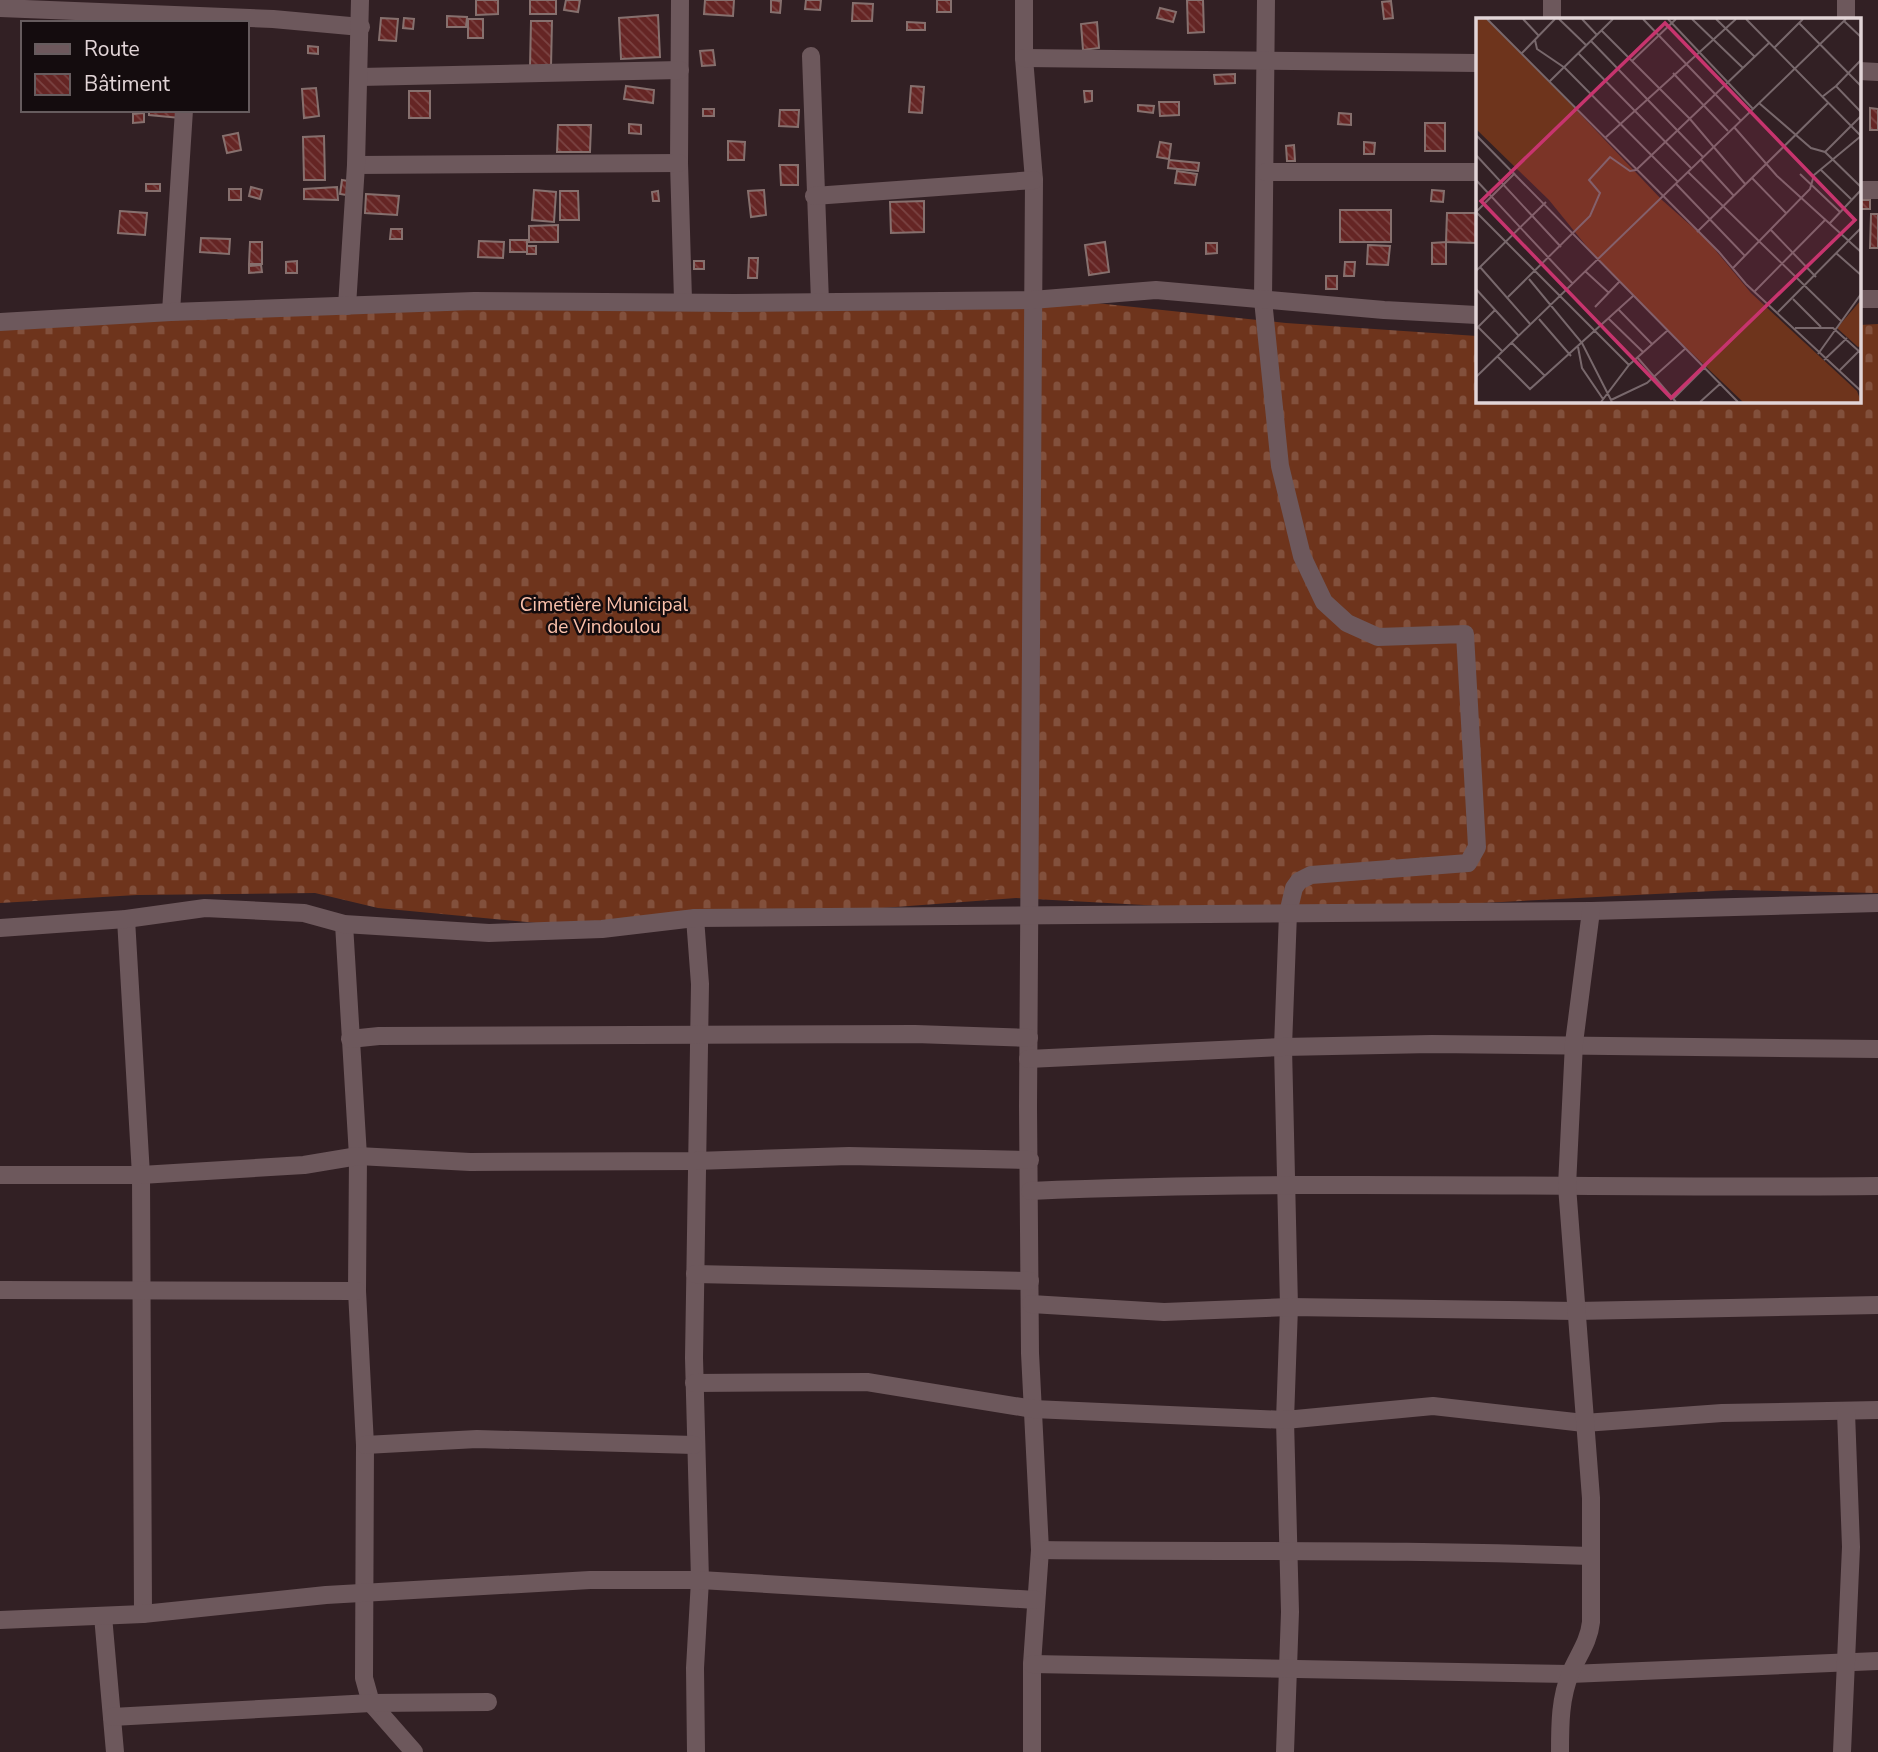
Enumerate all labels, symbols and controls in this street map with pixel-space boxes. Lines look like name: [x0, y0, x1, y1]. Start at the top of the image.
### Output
inset map: [1476, 18, 1860, 402]
legend: [21, 21, 248, 112]
text: Route: [84, 35, 140, 63]
text: Bâtiment: [84, 70, 171, 98]
park label: Cimetière Municipal de Vindoulou: [520, 592, 689, 640]

